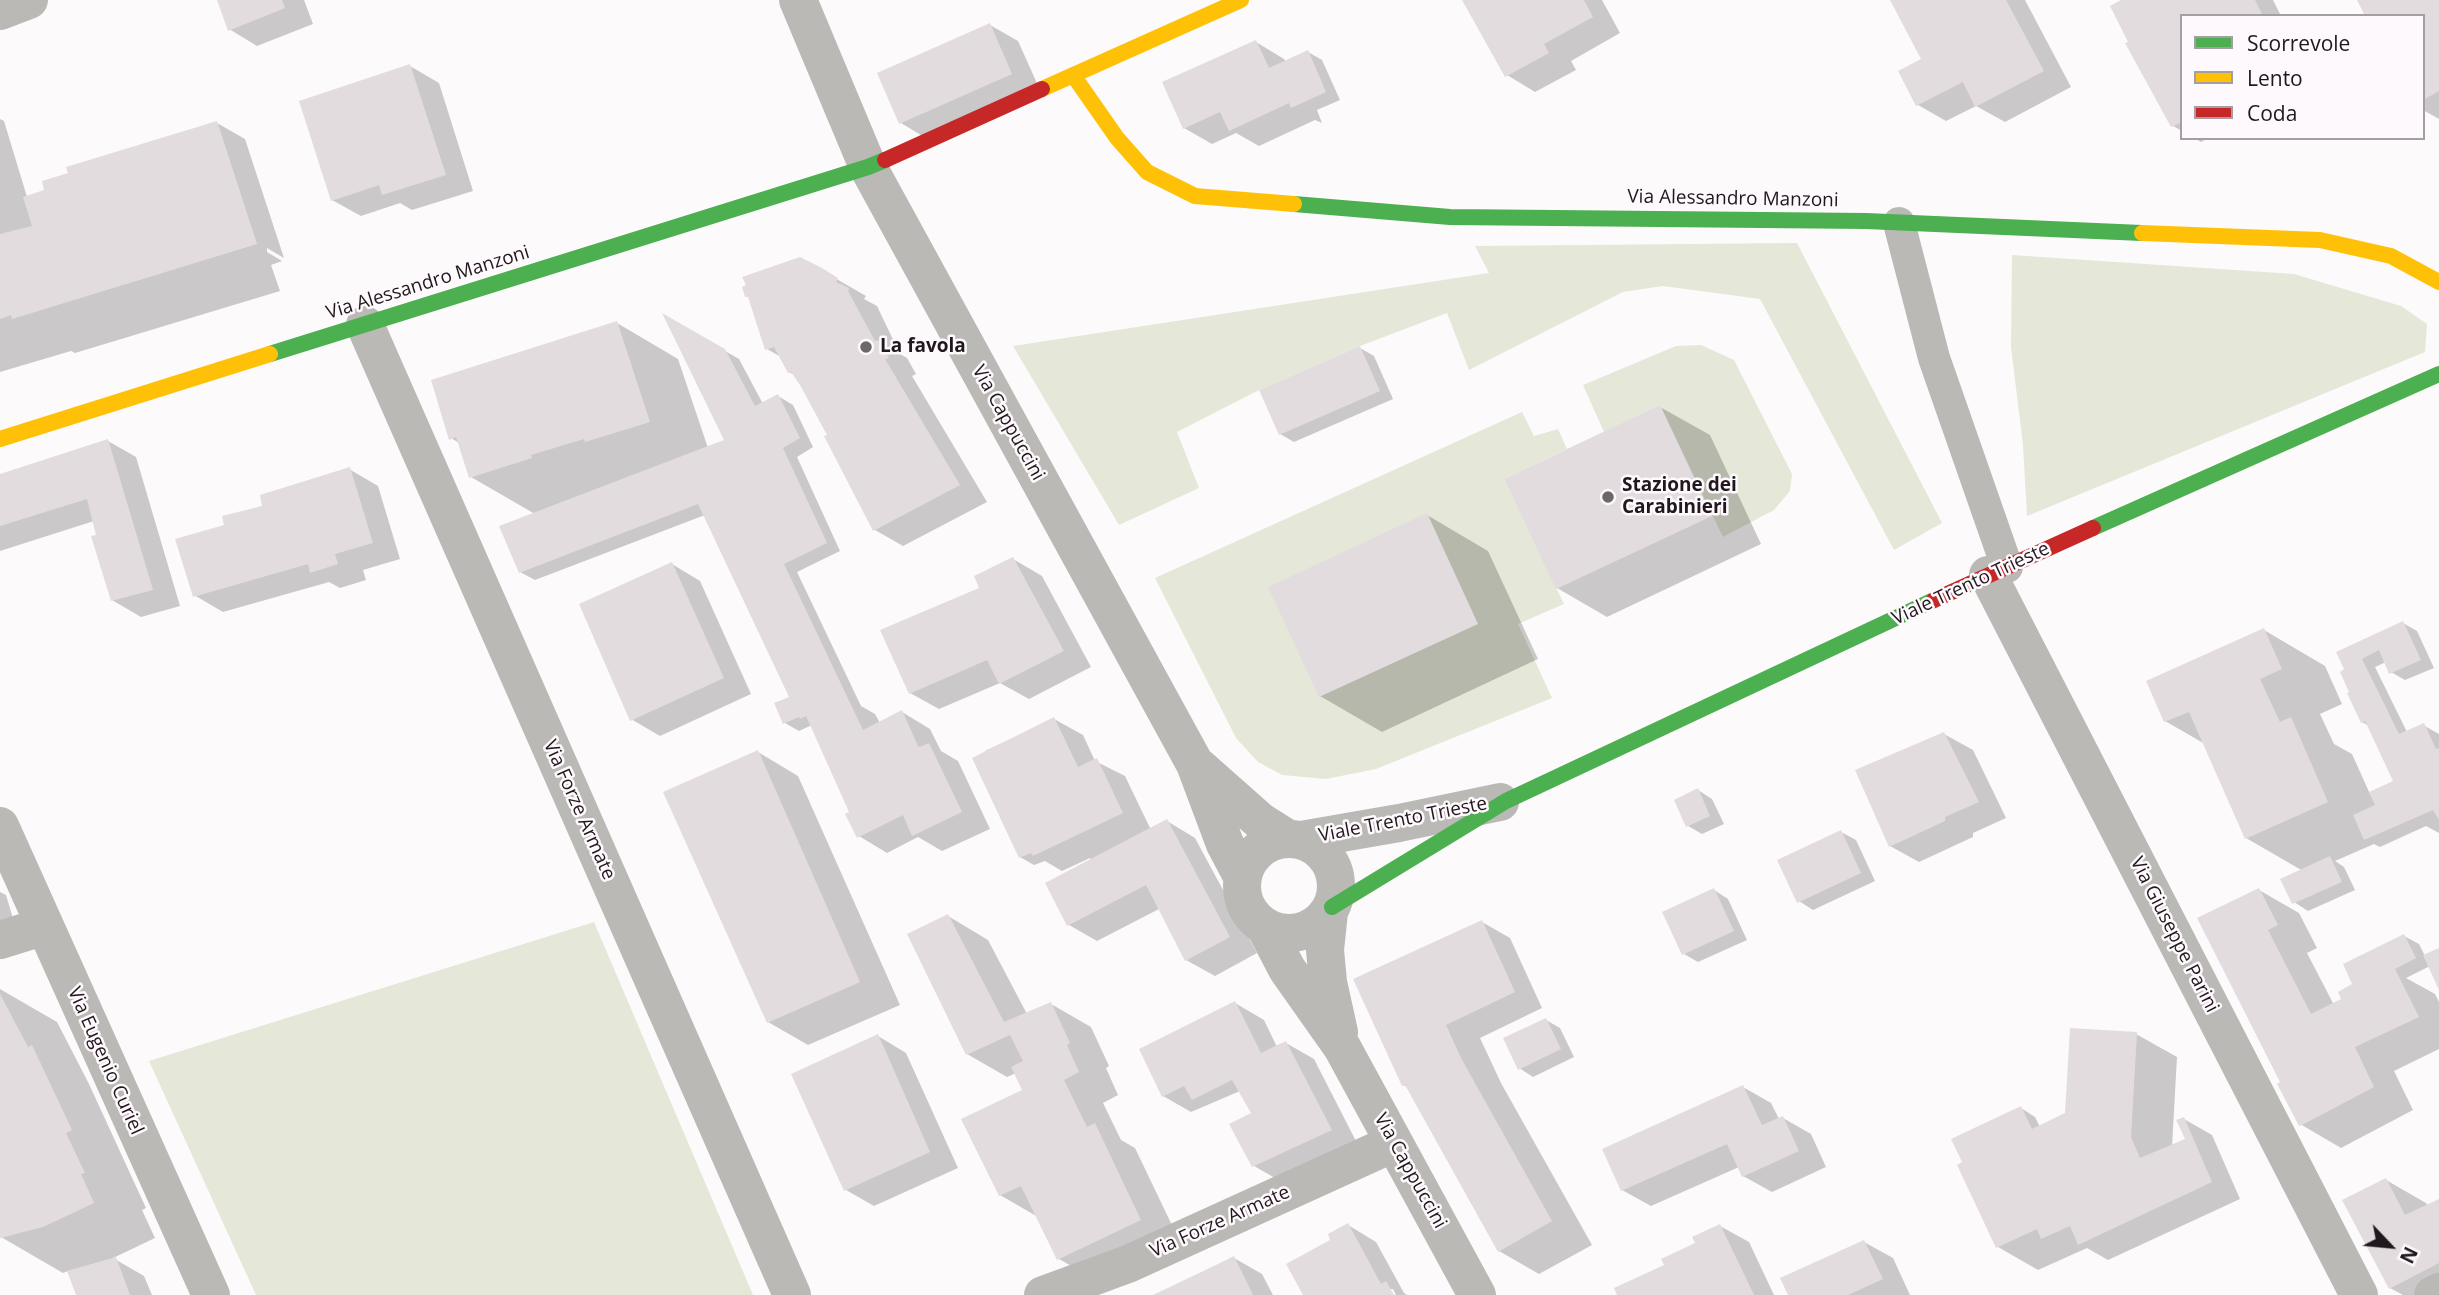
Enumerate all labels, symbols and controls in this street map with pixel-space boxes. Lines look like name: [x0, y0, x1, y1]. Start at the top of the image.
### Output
legend: [2180, 14, 2425, 140]
text: Scorrevole: [2247, 29, 2350, 57]
text: Lento: [2247, 64, 2303, 92]
text: Coda: [2247, 99, 2297, 127]
street label: Via Alessandro Manzoni: [1627, 186, 1839, 212]
street label: Via Alessandro Manzoni: [324, 241, 532, 325]
place label: La favola: [880, 336, 966, 358]
marker: La favola: [858, 339, 874, 355]
street label: Via Cappuccini: [967, 361, 1049, 485]
place label: Stazione dei Carabinieri: [1622, 475, 1737, 519]
marker: Stazione dei Carabinieri: [1600, 489, 1616, 505]
street label: Viale Trento Trieste: [1889, 538, 2053, 630]
street label: Via Forze Armate: [538, 737, 620, 883]
street label: Viale Trento Trieste: [1317, 792, 1489, 848]
street label: Via Giuseppe Parini: [2125, 853, 2223, 1017]
street label: Via Eugenio Curiel: [62, 984, 148, 1138]
street label: Via Cappuccini: [1369, 1109, 1451, 1233]
street label: Via Forze Armate: [1147, 1181, 1293, 1263]
north arrow: [2355, 1211, 2425, 1281]
text: N: [2394, 1243, 2424, 1268]

